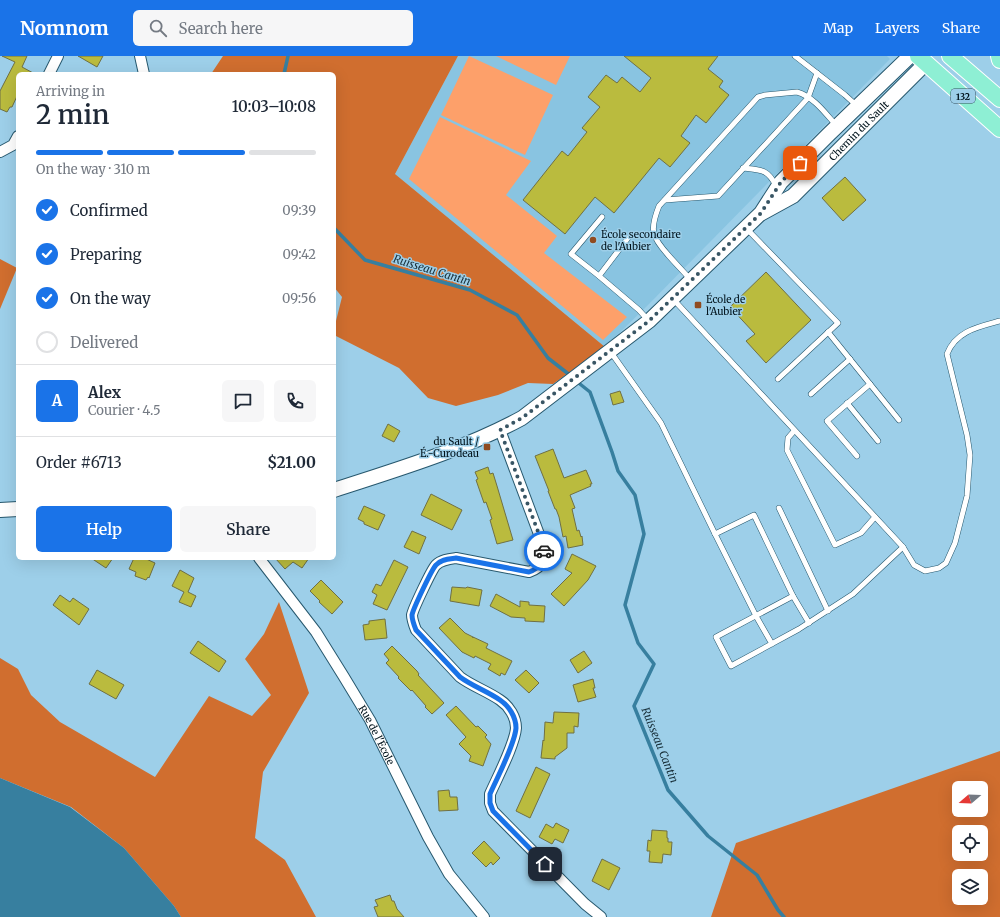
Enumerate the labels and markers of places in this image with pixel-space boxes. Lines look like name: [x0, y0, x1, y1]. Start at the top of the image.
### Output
pin: [783, 146, 817, 180]
place label: École secondaire de l'Aubier: [601, 227, 681, 253]
marker: École secondaire de l'Aubier: [588, 235, 598, 245]
place label: École de l'Aubier: [706, 292, 745, 318]
marker: École de l'Aubier: [693, 300, 703, 310]
place label: du Sault / É.-Curodeau: [420, 435, 479, 460]
marker: du Sault / É.-Curodeau: [482, 442, 492, 452]
pin: [528, 847, 562, 881]

